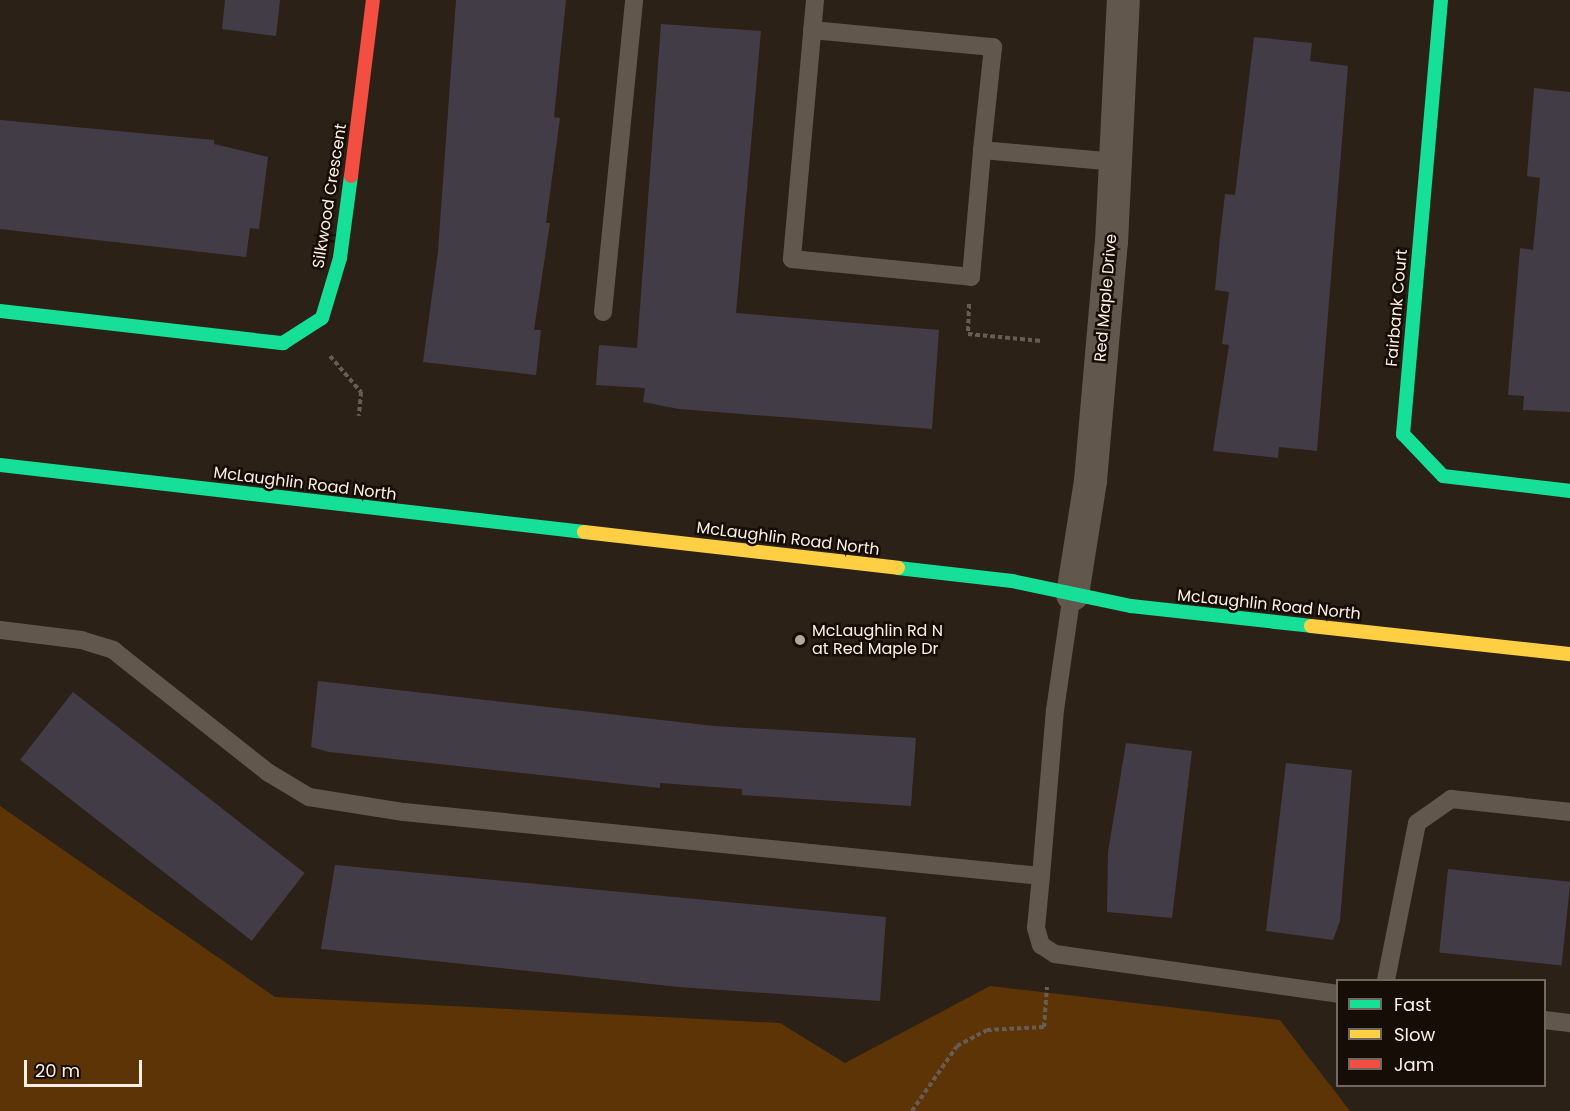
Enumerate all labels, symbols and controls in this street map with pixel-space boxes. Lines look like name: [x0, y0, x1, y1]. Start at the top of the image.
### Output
street label: Silkwood Crescent: [309, 122, 351, 270]
street label: Red Maple Drive: [1091, 233, 1121, 363]
street label: Fairbank Court: [1382, 248, 1412, 368]
street label: McLaughlin Road North: [212, 463, 398, 505]
street label: McLaughlin Road North: [695, 518, 881, 560]
street label: McLaughlin Road North: [1176, 586, 1362, 624]
place label: McLaughlin Rd N at Red Maple Dr: [812, 621, 943, 659]
marker: McLaughlin Rd N at Red Maple Dr: [793, 633, 807, 647]
legend: [1336, 979, 1546, 1087]
text: Fast: [1394, 992, 1431, 1017]
text: Slow: [1394, 1022, 1435, 1047]
scale bar: [27, 1048, 146, 1086]
text: Jam: [1394, 1052, 1434, 1077]
text: 20 m: [35, 1058, 80, 1083]

